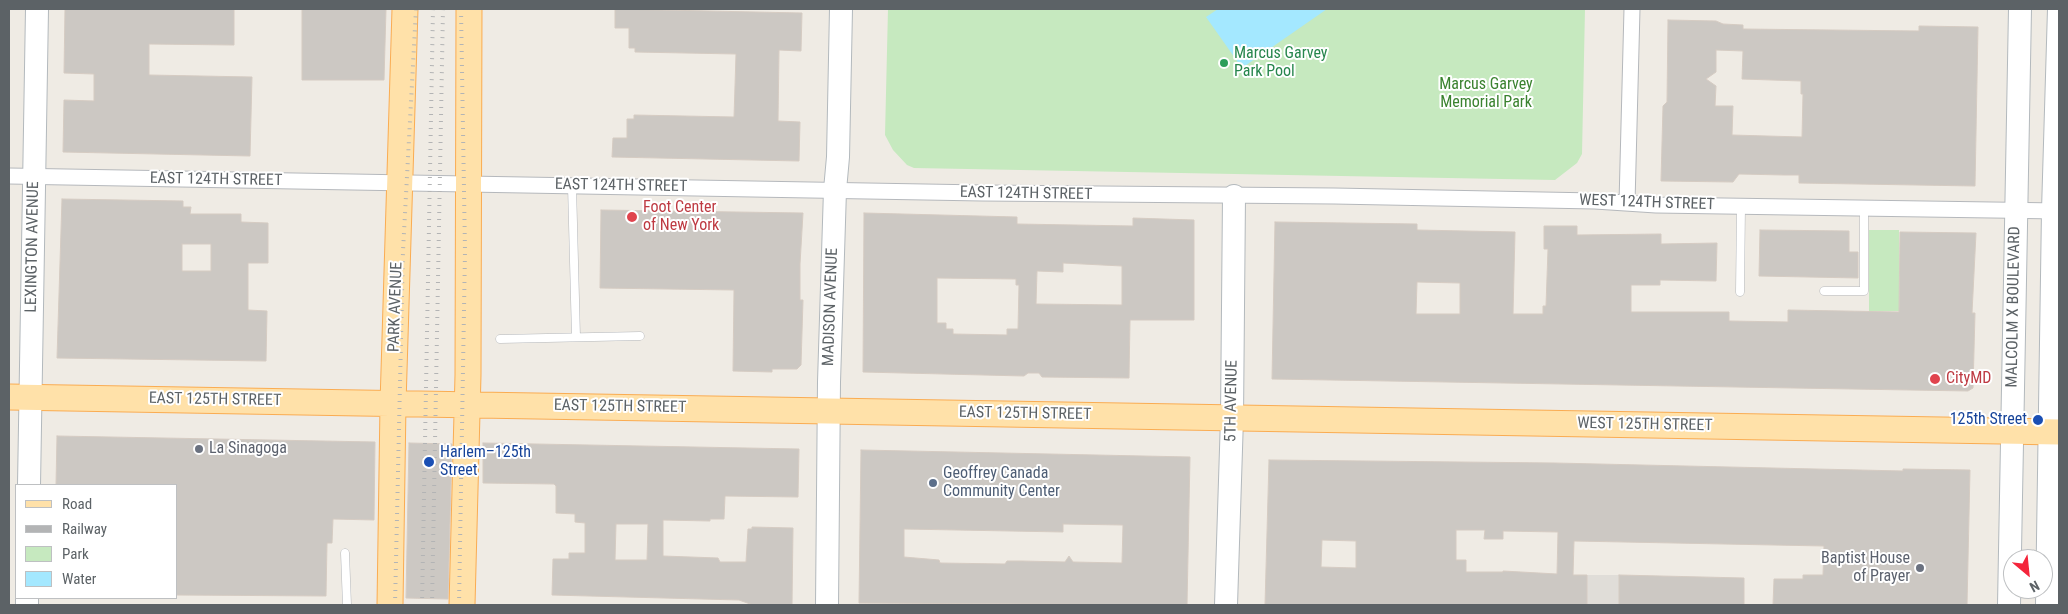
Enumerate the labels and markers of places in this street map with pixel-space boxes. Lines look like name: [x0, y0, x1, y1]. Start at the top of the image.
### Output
place label: Marcus Garvey Park Pool: [1234, 44, 1328, 82]
marker: Marcus Garvey Park Pool: [1218, 57, 1230, 69]
place label: Foot Center of New York: [643, 198, 719, 236]
marker: Foot Center of New York: [625, 210, 639, 224]
place label: CityMD: [1946, 369, 1991, 389]
marker: CityMD: [1928, 372, 1942, 386]
place label: 125th Street: [1950, 410, 2027, 430]
marker: 125th Street: [2031, 413, 2045, 427]
place label: La Sinagoga: [209, 439, 287, 459]
marker: La Sinagoga: [193, 443, 205, 455]
place label: Harlem–125th Street: [440, 443, 531, 481]
marker: Harlem–125th Street: [422, 455, 436, 469]
place label: Geoffrey Canada Community Center: [943, 464, 1060, 502]
marker: Geoffrey Canada Community Center: [927, 477, 939, 489]
place label: Baptist House of Prayer: [1821, 549, 1910, 587]
marker: Baptist House of Prayer: [1914, 562, 1926, 574]

